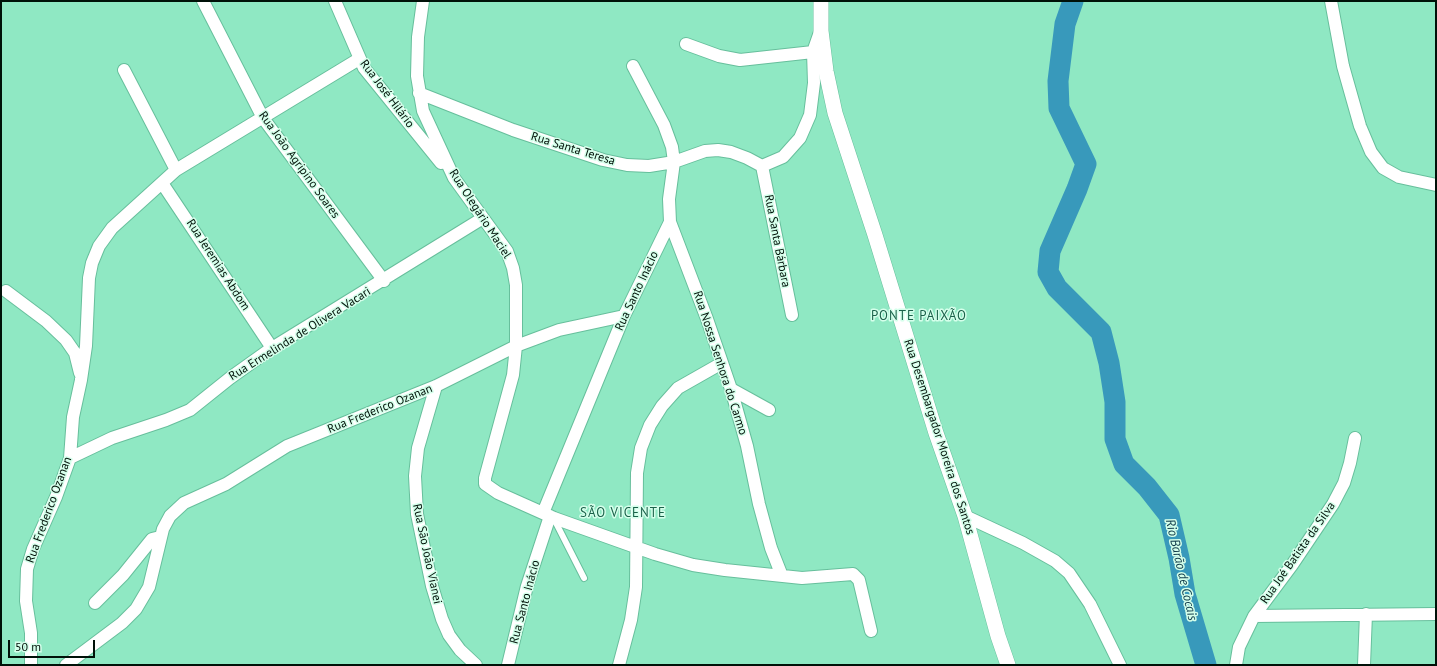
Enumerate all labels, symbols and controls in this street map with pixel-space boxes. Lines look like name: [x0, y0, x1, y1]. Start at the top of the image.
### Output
street label: Rua José Hilário: [357, 57, 417, 131]
street label: Rua João Agripino Soares: [255, 109, 343, 221]
street label: Rua Santa Teresa: [529, 129, 617, 169]
street label: Rua Olegário Maciel: [446, 167, 514, 261]
street label: Rua Santa Bárbara: [761, 193, 793, 289]
street label: Rua Jeremias Abdom: [183, 217, 253, 313]
street label: Rua Santo Inácio: [612, 249, 662, 333]
street label: Rua Ermelinda de Olivera Vacari: [226, 284, 374, 384]
street label: Rua Nossa Senhora do Carmo: [690, 289, 750, 437]
district label: PONTE PAIXÃO: [871, 308, 967, 324]
street label: Rua Desembargador Moreira dos Santos: [901, 337, 977, 537]
street label: Rua Frederico Ozanan: [325, 381, 435, 437]
street label: Rua Frederico Ozanan: [23, 455, 75, 565]
street label: Rua Joé Batista da Silva: [1257, 499, 1339, 607]
street label: Rua São João Vianei: [409, 503, 445, 605]
district label: SÃO VICENTE: [580, 505, 666, 521]
water label: Rio Barão de Cocais: [1162, 518, 1200, 622]
street label: Rua Santo Inácio: [507, 559, 543, 645]
scale bar: [10, 632, 97, 658]
text: 50 m: [15, 639, 41, 654]

